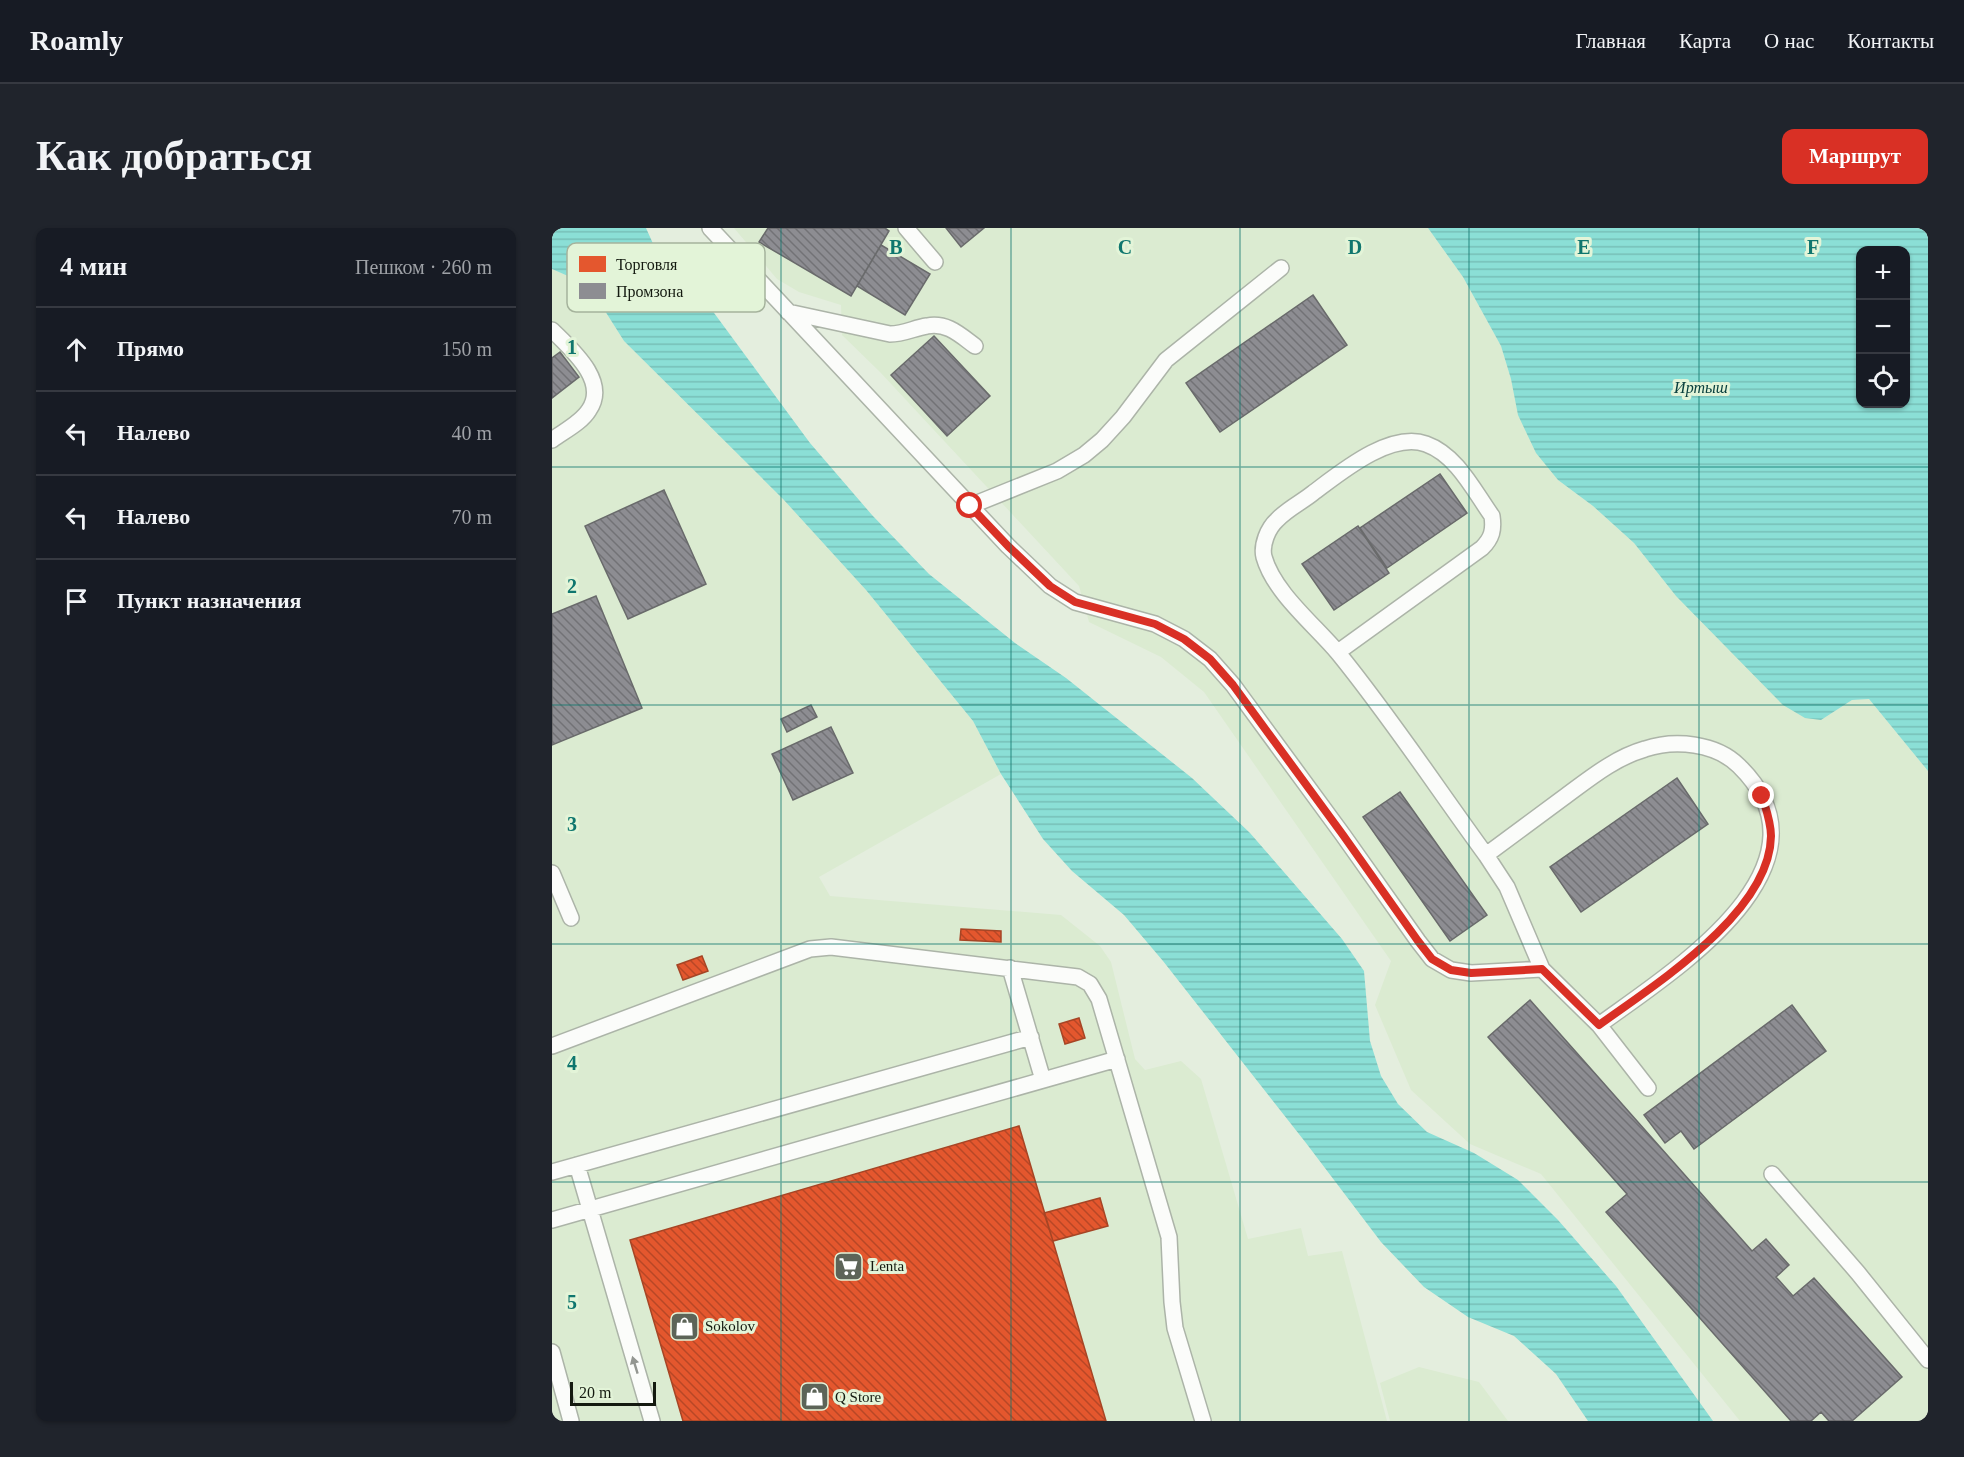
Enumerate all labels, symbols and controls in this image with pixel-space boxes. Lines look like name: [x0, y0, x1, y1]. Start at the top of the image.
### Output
text: Roamly: [30, 25, 123, 56]
text: Главная: [1576, 29, 1646, 53]
text: Карта: [1679, 29, 1731, 53]
text: О нас: [1764, 29, 1814, 53]
text: Контакты: [1847, 29, 1934, 53]
button: Маршрут: [1782, 129, 1928, 184]
text: Как добраться: [36, 133, 312, 179]
text: B: [889, 236, 903, 258]
text: C: [1118, 236, 1132, 258]
text: D: [1348, 236, 1362, 258]
text: E: [1577, 236, 1591, 258]
text: F: [1807, 236, 1819, 258]
legend: [567, 243, 765, 312]
map controls: [1856, 246, 1910, 408]
button: +: [1856, 246, 1910, 300]
text: 4 мин: [60, 252, 127, 281]
text: Пешком · 260 m: [355, 256, 492, 278]
text: Торговля: [616, 256, 678, 274]
text: Промзона: [616, 283, 683, 301]
button: −: [1856, 300, 1910, 354]
icon: ahead: [60, 333, 93, 366]
text: Прямо: [117, 336, 184, 361]
text: 1: [567, 336, 577, 358]
text: 150 m: [441, 338, 492, 360]
button: locate: [1856, 354, 1910, 408]
water label: Иртыш: [1673, 379, 1728, 397]
icon: left: [60, 417, 93, 450]
text: Налево: [117, 420, 190, 445]
text: 40 m: [451, 422, 492, 444]
route start: [956, 492, 982, 518]
icon: left: [60, 501, 93, 534]
text: Налево: [117, 504, 190, 529]
text: 70 m: [451, 506, 492, 528]
text: 2: [567, 575, 577, 597]
icon: arrive: [60, 585, 93, 618]
text: Пункт назначения: [117, 588, 302, 613]
route end: [1748, 782, 1774, 808]
text: 3: [567, 813, 577, 835]
text: 4: [567, 1052, 577, 1074]
supermarket icon: Lenta: [833, 1250, 865, 1282]
place label: Lenta: [870, 1258, 904, 1274]
text: 5: [567, 1291, 577, 1313]
shop icon: Sokolov: [668, 1310, 700, 1342]
place label: Sokolov: [705, 1318, 756, 1334]
one-way arrow: [630, 1356, 639, 1374]
scale bar: [570, 1379, 656, 1406]
shop icon: Q Store: [798, 1381, 830, 1413]
text: 20 m: [579, 1384, 611, 1401]
place label: Q Store: [835, 1389, 882, 1405]

